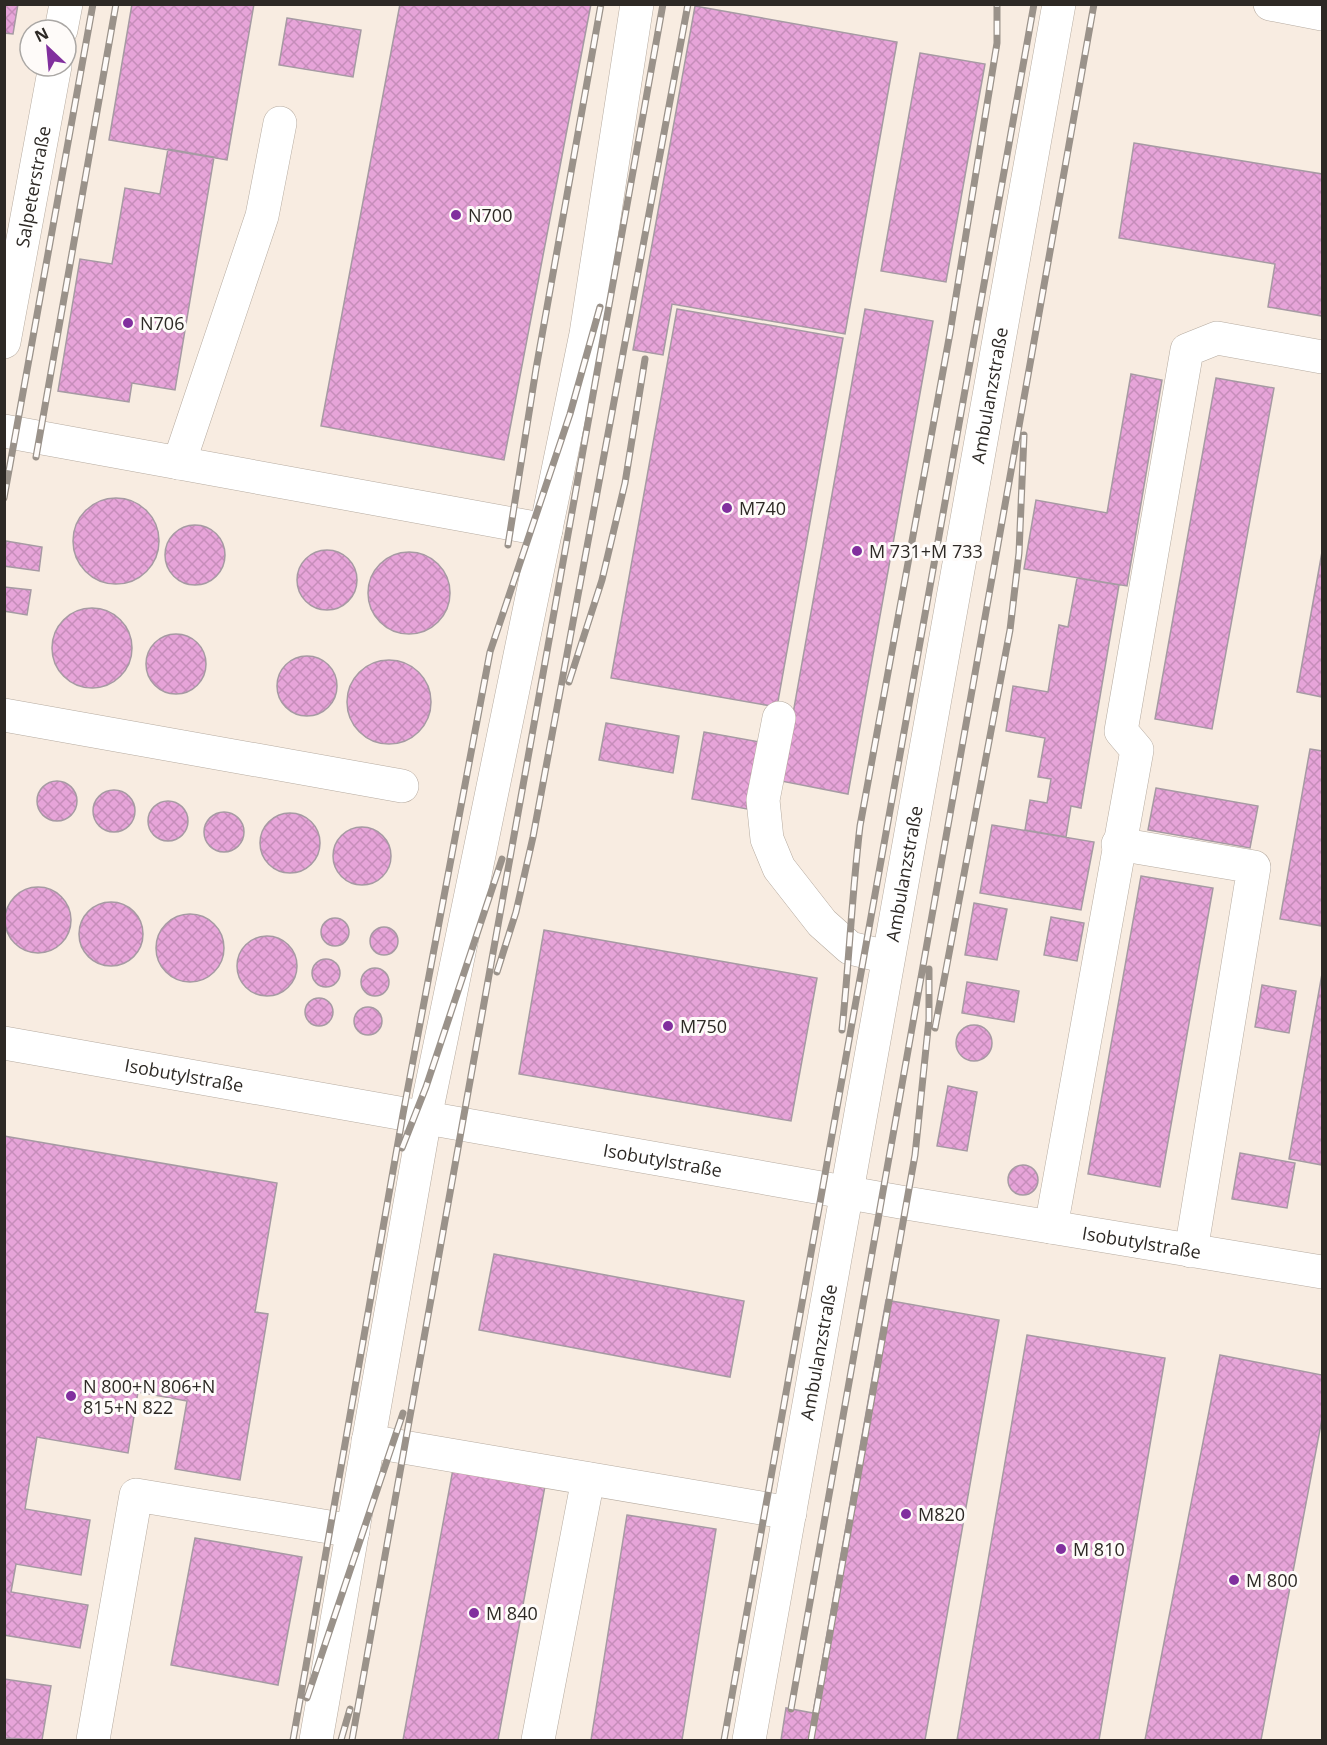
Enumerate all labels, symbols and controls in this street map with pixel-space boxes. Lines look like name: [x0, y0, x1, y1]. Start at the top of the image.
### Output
north arrow: [18, 18, 78, 78]
text: N: [31, 22, 52, 47]
street label: Salpeterstraße: [10, 124, 56, 249]
place label: N700: [468, 203, 512, 227]
marker: N700: [449, 208, 463, 222]
place label: N706: [140, 311, 184, 335]
marker: N706: [121, 316, 135, 330]
street label: Ambulanzstraße: [965, 325, 1013, 465]
place label: M740: [739, 496, 786, 520]
marker: M740: [720, 501, 734, 515]
place label: M 731+M 733: [869, 539, 983, 563]
marker: M 731+M 733: [850, 544, 864, 558]
street label: Ambulanzstraße: [880, 804, 928, 944]
place label: M750: [680, 1014, 727, 1038]
marker: M750: [661, 1019, 675, 1033]
street label: Isobutylstraße: [123, 1053, 245, 1097]
street label: Isobutylstraße: [601, 1138, 724, 1182]
street label: Isobutylstraße: [1080, 1220, 1203, 1264]
street label: Ambulanzstraße: [794, 1282, 842, 1422]
place label: N 800+N 806+N 815+N 822: [83, 1374, 215, 1419]
marker: N 800+N 806+N 815+N 822: [64, 1389, 78, 1403]
place label: M820: [918, 1502, 965, 1526]
marker: M820: [899, 1507, 913, 1521]
place label: M 810: [1073, 1537, 1125, 1561]
marker: M 810: [1054, 1542, 1068, 1556]
place label: M 800: [1246, 1568, 1298, 1592]
marker: M 800: [1227, 1573, 1241, 1587]
place label: M 840: [486, 1601, 538, 1625]
marker: M 840: [467, 1606, 481, 1620]

